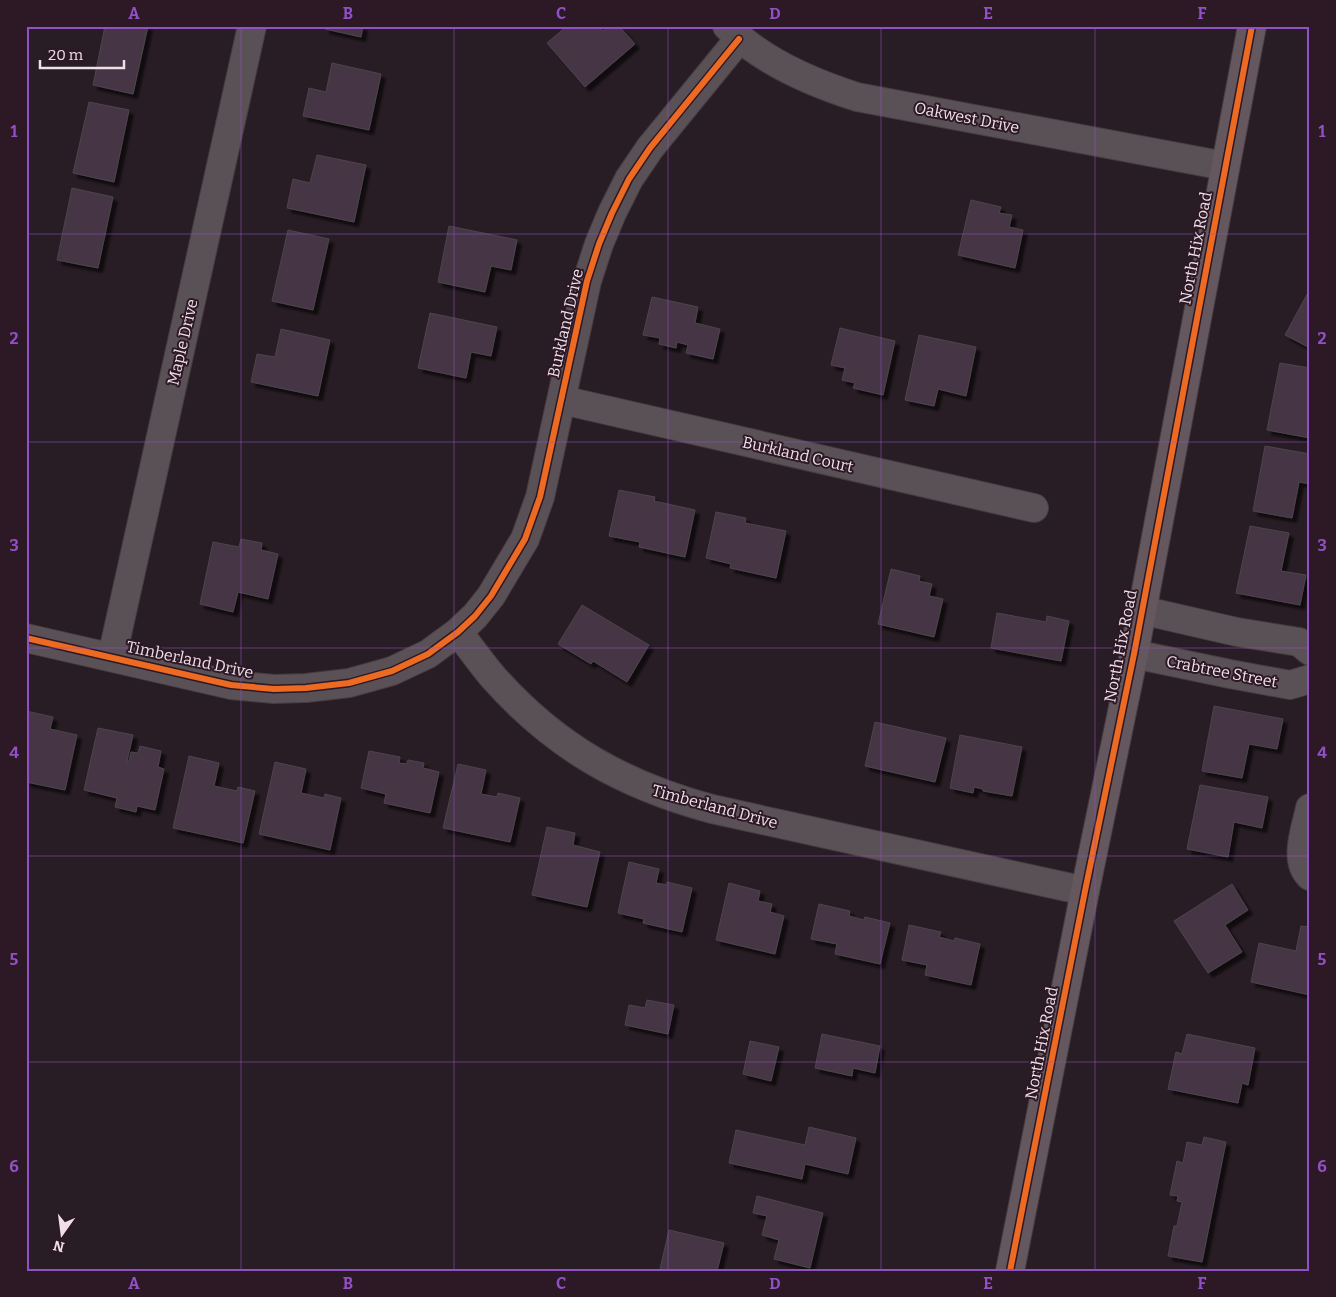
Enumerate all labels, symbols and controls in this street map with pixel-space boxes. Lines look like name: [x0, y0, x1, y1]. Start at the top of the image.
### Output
text: A: [128, 4, 140, 23]
text: B: [343, 4, 353, 23]
text: C: [556, 4, 566, 23]
text: D: [769, 4, 781, 23]
text: E: [983, 4, 993, 23]
text: F: [1198, 4, 1207, 23]
scale bar: [40, 38, 124, 70]
text: 20 m: [48, 46, 84, 64]
street label: Oakwest Drive: [913, 98, 1021, 137]
text: 1: [11, 122, 18, 141]
text: 1: [1319, 122, 1326, 141]
street label: North Hix Road: [1175, 190, 1216, 306]
street label: Burkland Drive: [544, 267, 587, 379]
street label: Maple Drive: [163, 297, 202, 387]
text: 2: [9, 329, 19, 348]
text: 2: [1317, 329, 1327, 348]
street label: Burkland Court: [741, 432, 855, 477]
text: 3: [9, 536, 19, 555]
text: 3: [1317, 536, 1327, 555]
street label: North Hix Road: [1100, 588, 1141, 704]
street label: Timberland Drive: [125, 637, 255, 682]
street label: Crabtree Street: [1165, 651, 1279, 692]
text: 4: [9, 743, 19, 762]
text: 4: [1317, 743, 1327, 762]
street label: Timberland Drive: [650, 781, 780, 832]
text: 5: [10, 950, 19, 969]
text: 5: [1318, 950, 1327, 969]
street label: North Hix Road: [1021, 985, 1062, 1101]
text: 6: [9, 1157, 19, 1176]
text: 6: [1317, 1157, 1327, 1176]
north arrow: [38, 1210, 88, 1260]
text: N: [51, 1237, 66, 1256]
text: A: [128, 1274, 140, 1293]
text: B: [343, 1274, 353, 1293]
text: C: [556, 1274, 566, 1293]
text: D: [769, 1274, 781, 1293]
text: E: [983, 1274, 993, 1293]
text: F: [1198, 1274, 1207, 1293]

